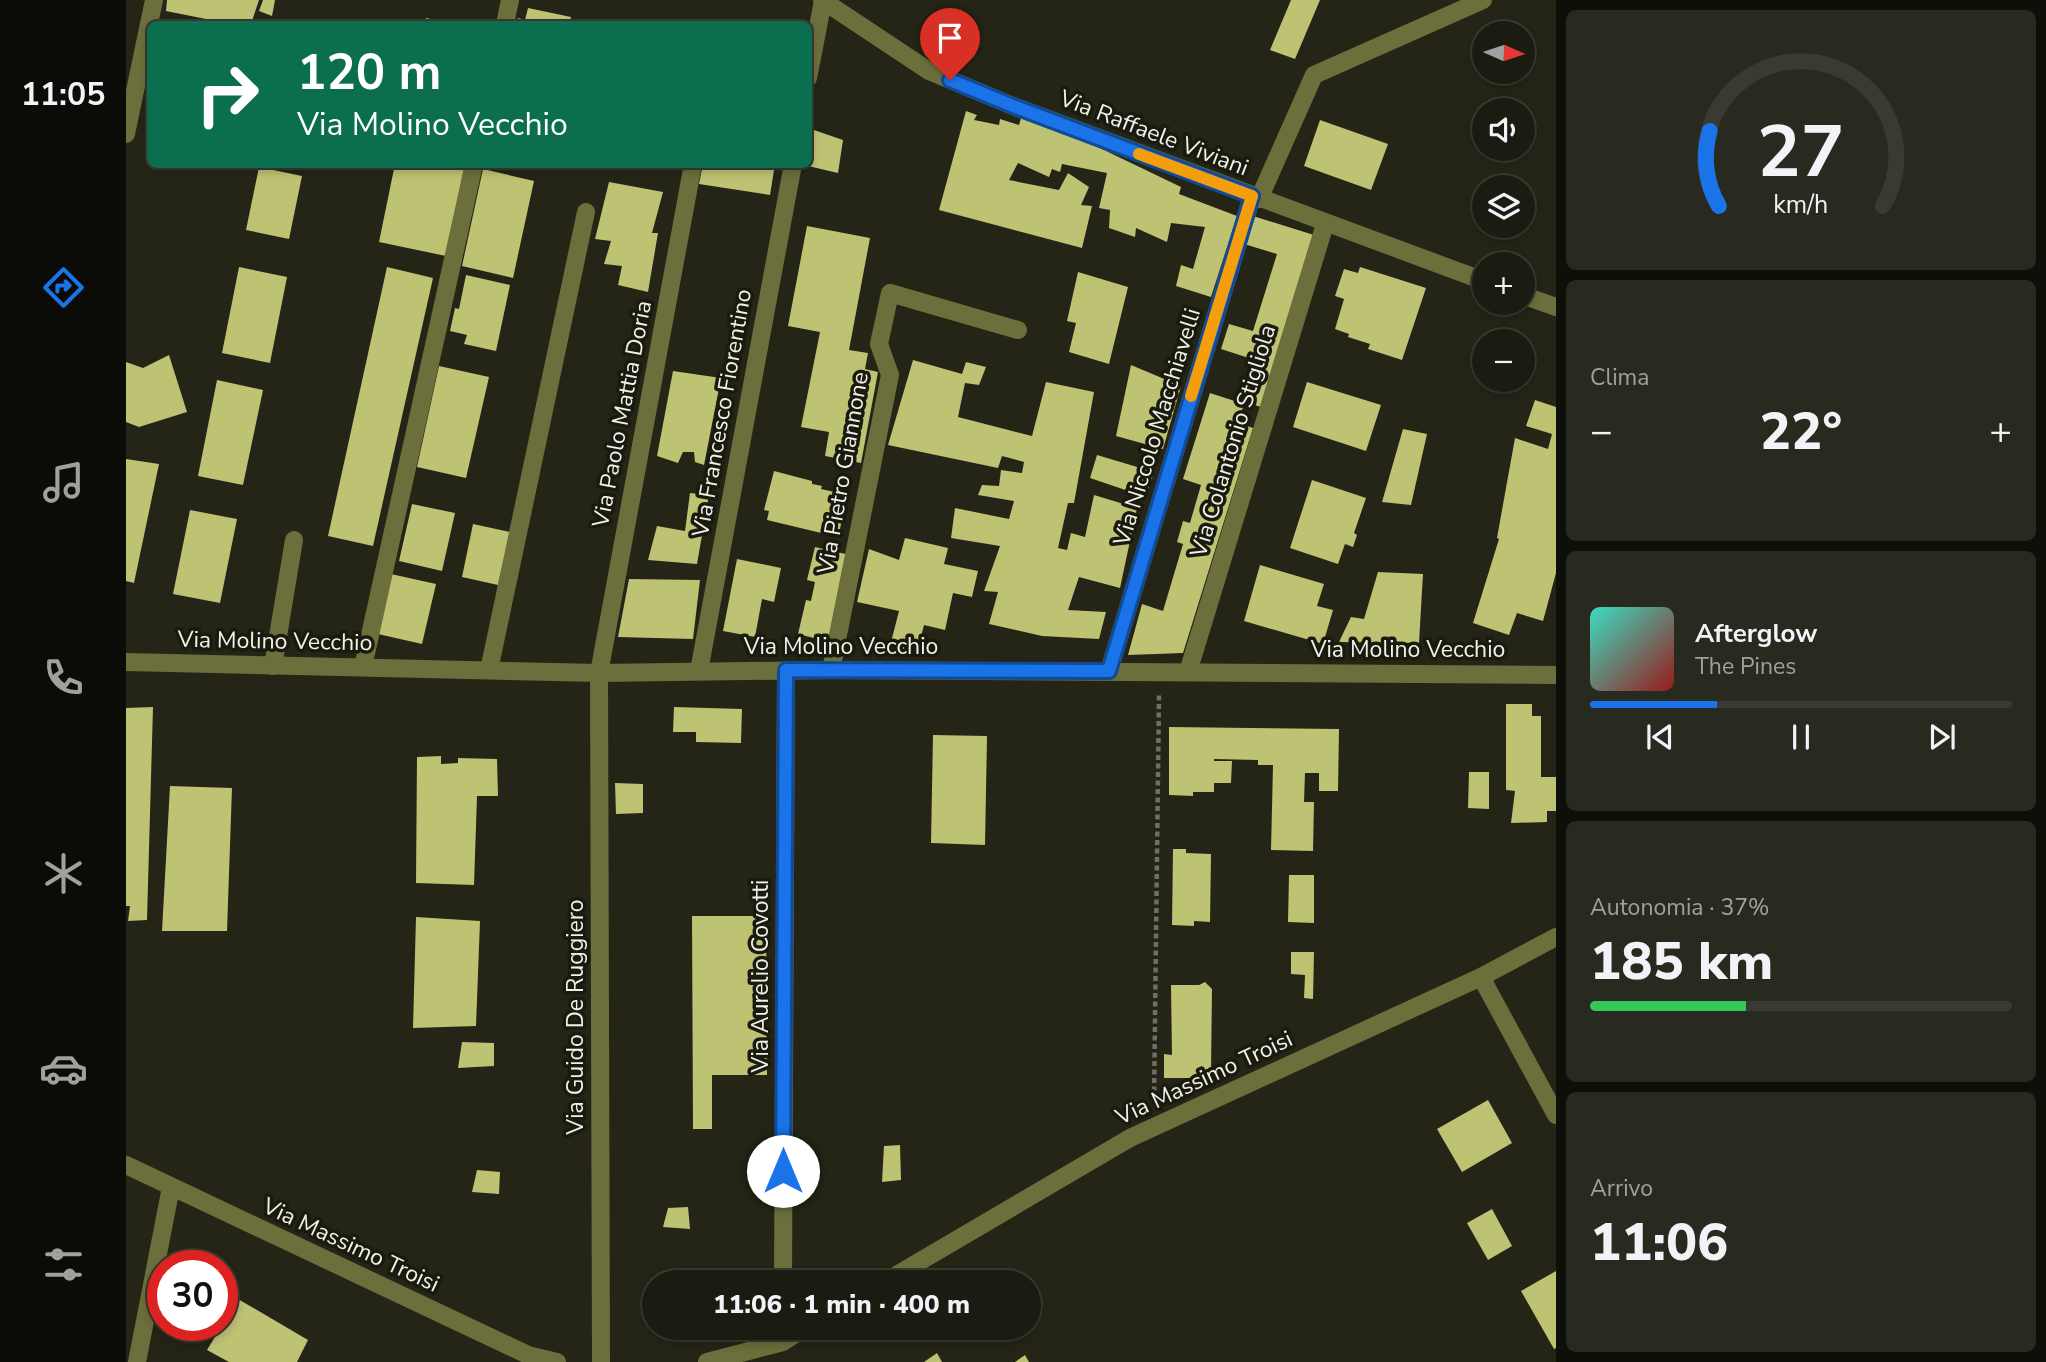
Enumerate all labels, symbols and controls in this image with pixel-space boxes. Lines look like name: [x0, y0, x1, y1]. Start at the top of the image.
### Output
pin: [920, 8, 980, 80]
icon: arrive: [931, 19, 969, 57]
north arrow: [1472, 21, 1535, 84]
map controls: [1472, 21, 1535, 392]
text: 120 m: [297, 39, 441, 106]
icon: right: [182, 49, 273, 140]
text: 11:05: [21, 73, 105, 116]
street label: Via Raffaele Viviani: [1054, 82, 1253, 183]
button: sound: [1472, 98, 1535, 161]
text: Via Molino Vecchio: [297, 103, 568, 146]
text: 27: [1757, 103, 1845, 203]
button: layers: [1472, 175, 1535, 238]
text: km/h: [1773, 188, 1829, 222]
button: +: [1472, 252, 1535, 315]
icon: directions: [39, 263, 88, 312]
street label: Via Francesco Fiorentino: [685, 287, 759, 540]
street label: Via Paolo Mattia Doria: [585, 298, 659, 531]
street label: Via Niccolo Macchiavelli: [1106, 304, 1208, 551]
street label: Via Colantonio Stigliola: [1183, 321, 1283, 562]
button: −: [1472, 329, 1535, 392]
text: Clima: [1590, 362, 1650, 393]
street label: Via Pietro Giannone: [810, 370, 876, 577]
text: 22°: [1760, 396, 1842, 467]
text: −: [1590, 406, 1613, 457]
text: +: [1989, 406, 2012, 457]
icon: music: [39, 458, 88, 507]
text: Afterglow: [1695, 616, 1818, 651]
street label: Via Molino Vecchio: [176, 624, 373, 658]
street label: Via Molino Vecchio: [743, 631, 938, 662]
street label: Via Molino Vecchio: [1310, 634, 1505, 665]
text: The Pines: [1695, 651, 1796, 682]
icon: phone: [39, 653, 88, 702]
icon: previous: [1641, 718, 1679, 756]
icon: pause: [1782, 718, 1820, 756]
icon: next: [1923, 718, 1961, 756]
icon: climate: [39, 849, 88, 898]
street label: Via Aurelio Covotti: [745, 880, 776, 1073]
text: Autonomia · 37%: [1590, 892, 1770, 923]
street label: Via Guido De Ruggiero: [560, 899, 591, 1136]
text: 185 km: [1590, 926, 1773, 997]
street label: Via Massimo Troisi: [1110, 1023, 1297, 1133]
icon: car: [39, 1044, 88, 1093]
position arrow: [746, 1134, 820, 1208]
text: Arrivo: [1590, 1173, 1653, 1204]
street label: Via Massimo Troisi: [257, 1190, 444, 1300]
text: 11:06: [1590, 1207, 1728, 1278]
icon: filters: [39, 1240, 88, 1289]
speed limit sign: 30: [147, 1250, 238, 1341]
text: 11:06 · 1 min · 400 m: [713, 1287, 970, 1322]

